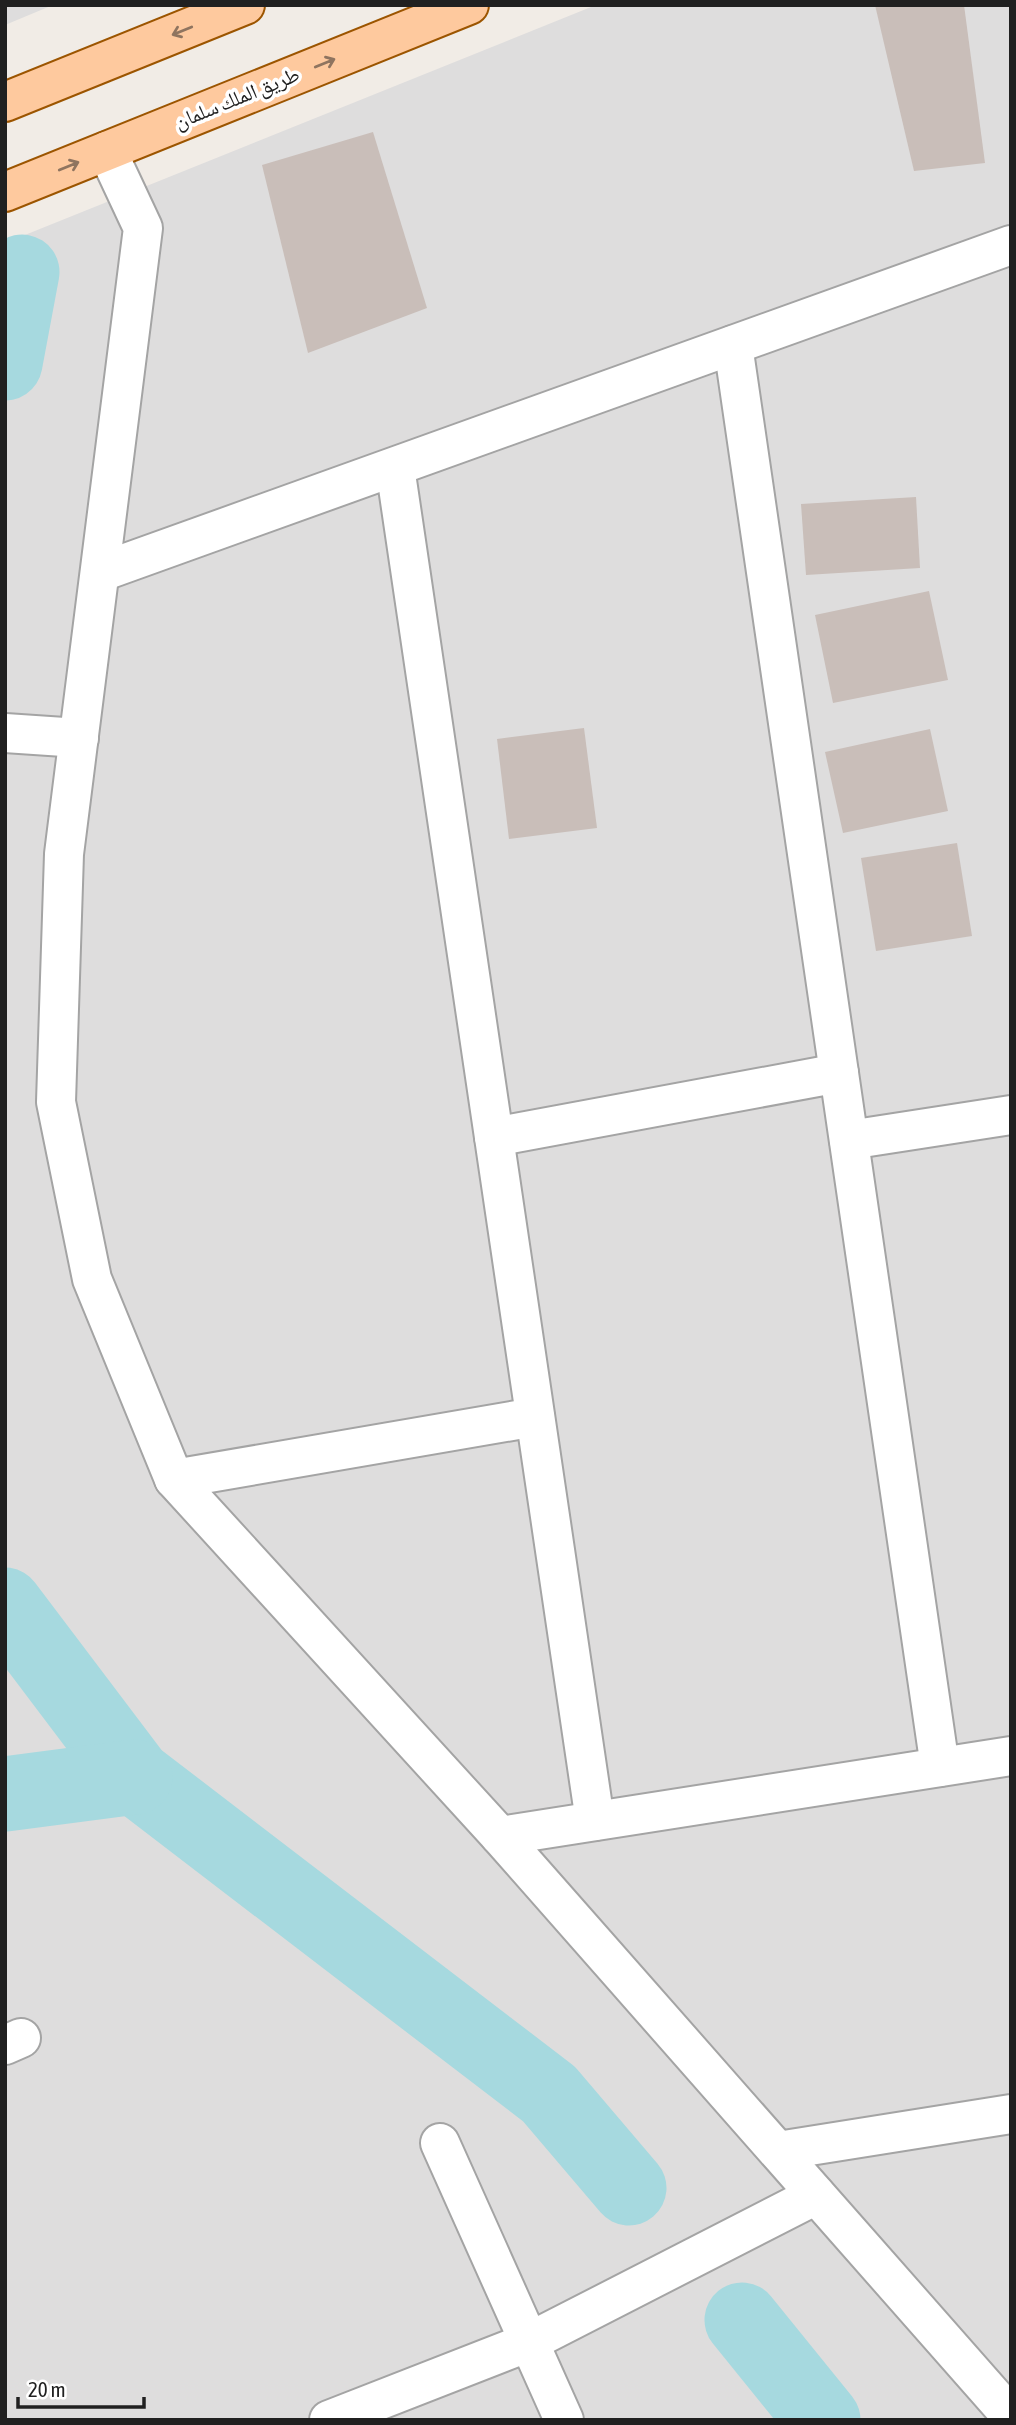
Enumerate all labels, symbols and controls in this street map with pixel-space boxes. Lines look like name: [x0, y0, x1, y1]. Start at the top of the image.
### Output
one-way arrow: [171, 25, 193, 38]
one-way arrow: [314, 56, 336, 69]
street label: طريق الملك سلمان: [171, 61, 303, 135]
one-way arrow: [57, 159, 79, 172]
scale bar: [18, 2366, 144, 2410]
text: 20 m: [28, 2377, 66, 2401]

